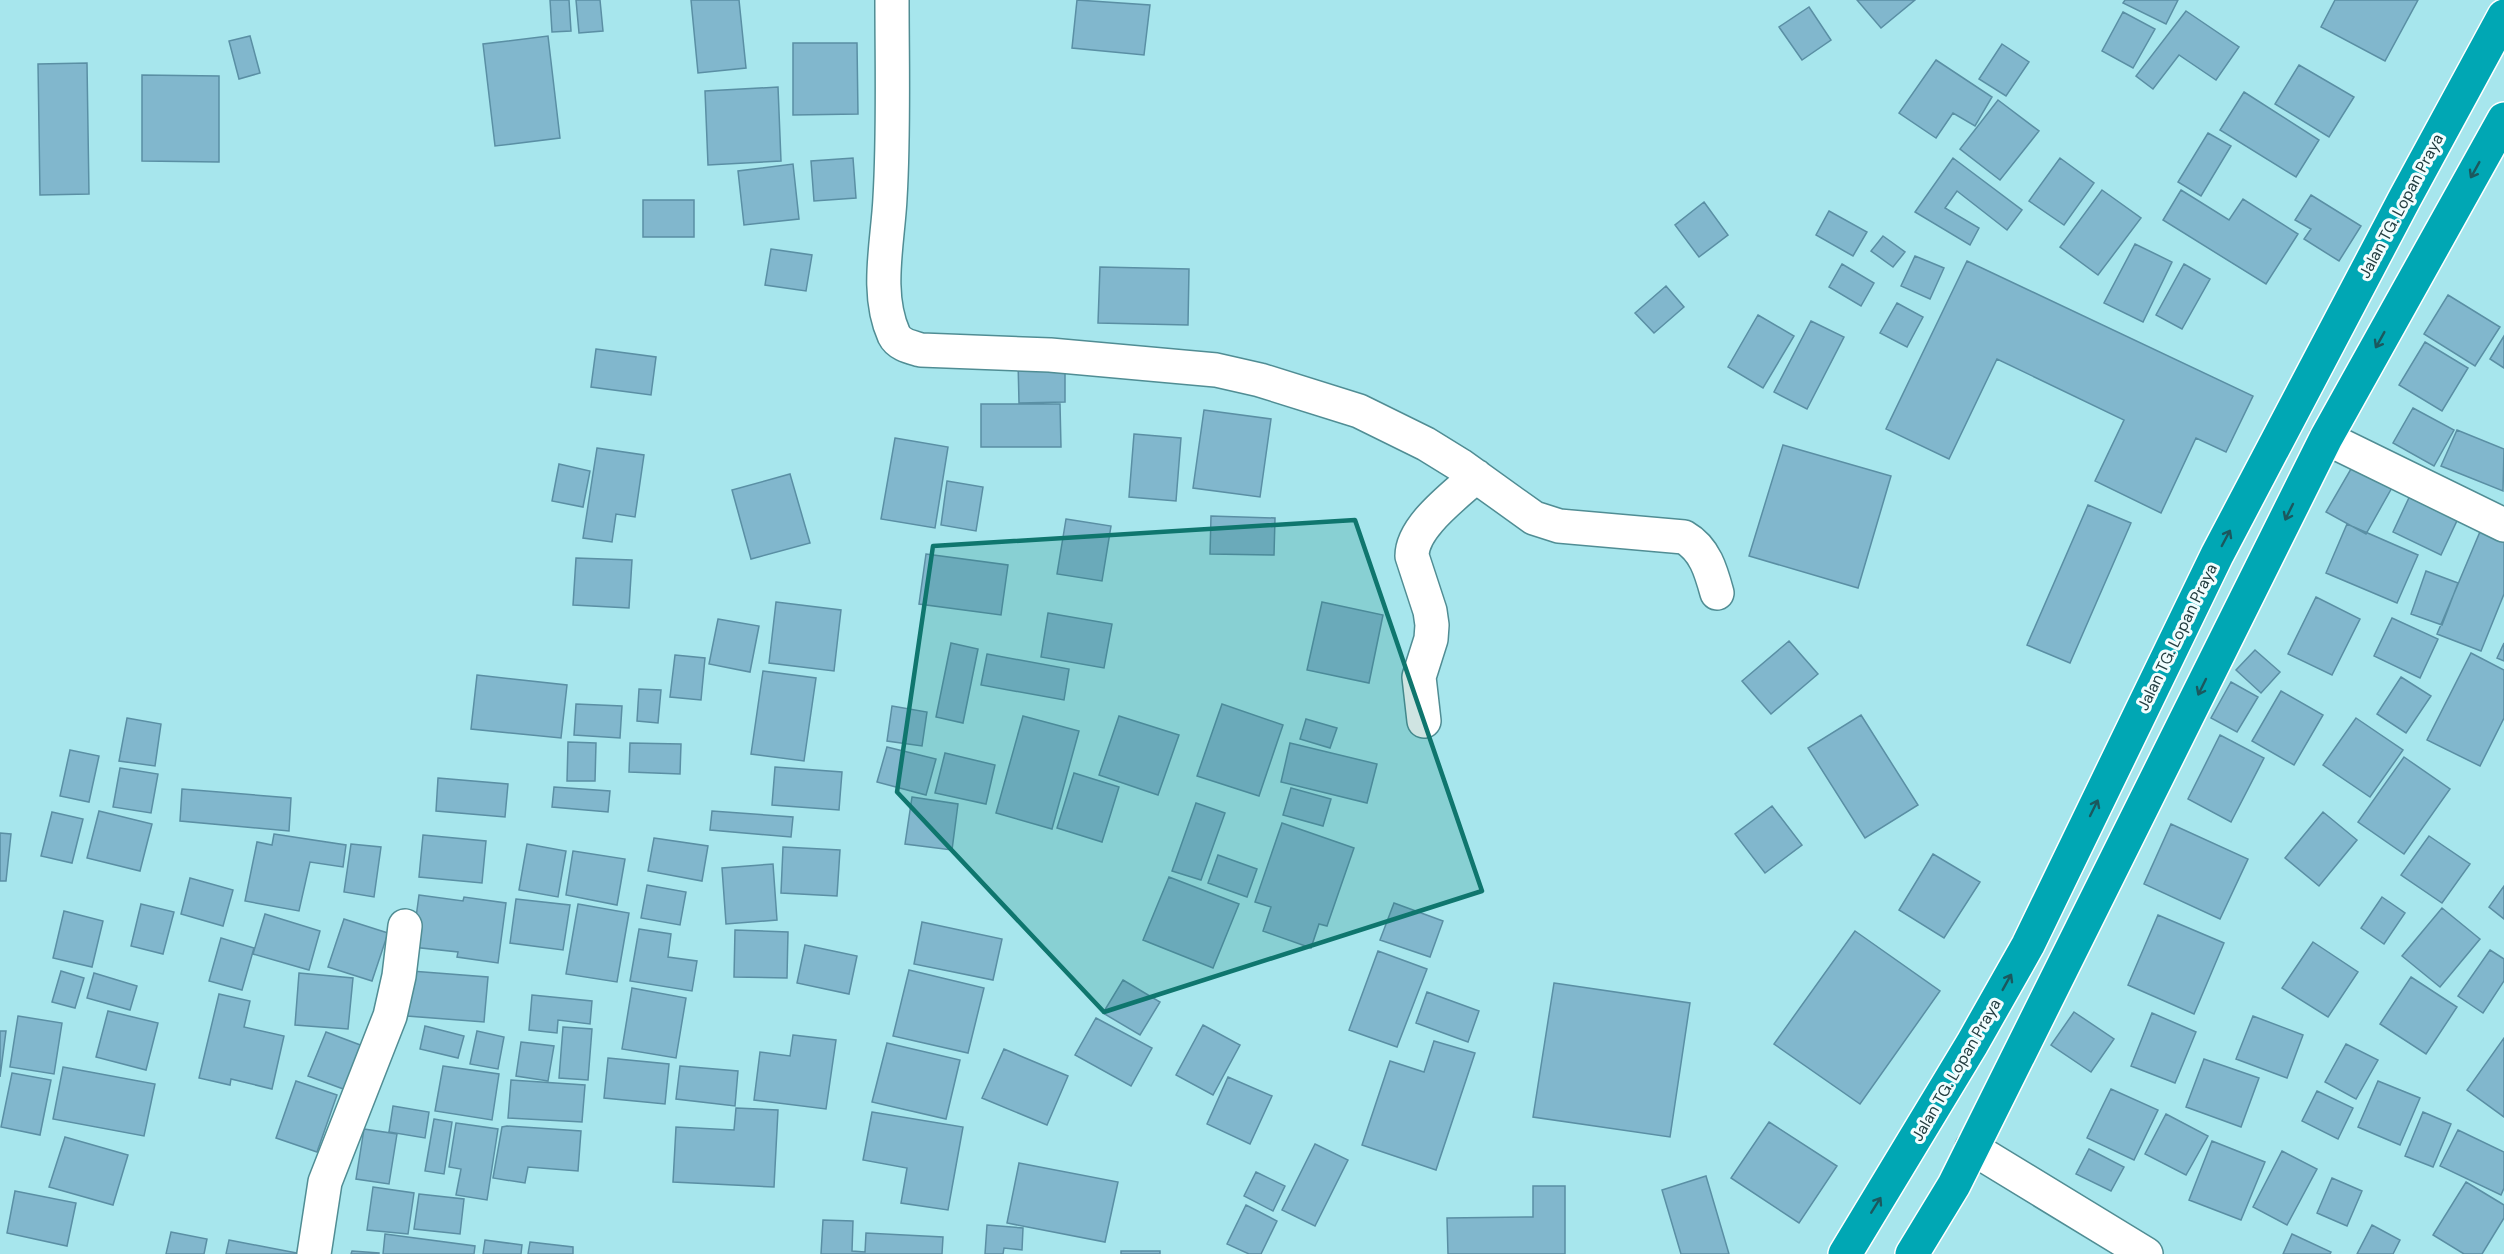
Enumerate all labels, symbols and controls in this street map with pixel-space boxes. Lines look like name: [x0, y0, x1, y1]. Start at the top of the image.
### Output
street label: Jalan TG. Lopan Praya: [2354, 130, 2448, 282]
one-way arrow: [2469, 161, 2481, 178]
one-way arrow: [2374, 332, 2386, 349]
one-way arrow: [2283, 503, 2294, 521]
one-way arrow: [2221, 530, 2232, 548]
street label: Jalan TG. Lopan Praya: [2132, 560, 2222, 714]
one-way arrow: [2196, 678, 2208, 695]
one-way arrow: [2088, 799, 2100, 817]
one-way arrow: [2001, 974, 2013, 991]
street label: Jalan TG. Lopan Praya: [1907, 995, 2005, 1145]
one-way arrow: [1869, 1196, 1882, 1213]

